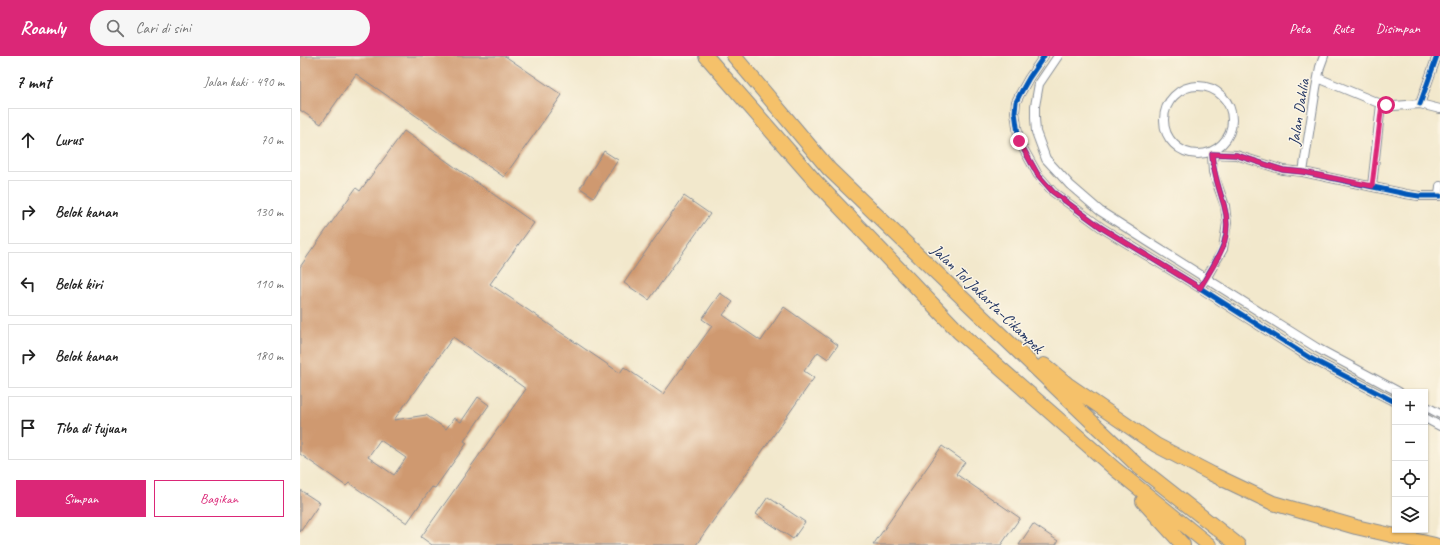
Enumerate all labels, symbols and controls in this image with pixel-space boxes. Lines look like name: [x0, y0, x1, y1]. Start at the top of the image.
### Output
search box: [90, 10, 370, 46]
text: Roamly: [20, 16, 66, 40]
icon: search: [104, 17, 126, 39]
text: Cari di sini: [136, 19, 191, 38]
text: Peta: [1289, 20, 1310, 37]
text: Rute: [1332, 20, 1354, 37]
text: Disimpan: [1376, 20, 1420, 37]
text: 7 mnt: [16, 72, 51, 93]
text: Jalan kaki · 490 m: [204, 74, 284, 90]
street label: Jalan Dahlia: [1284, 76, 1314, 148]
route start: [1377, 96, 1395, 114]
icon: ahead: [17, 129, 39, 151]
text: Lurus: [55, 131, 83, 150]
text: 70 m: [261, 132, 283, 148]
route end: [1010, 132, 1028, 150]
icon: right: [17, 201, 39, 223]
text: Belok kanan: [55, 203, 118, 222]
text: 130 m: [255, 204, 283, 220]
street label: Jalan Tol Jakarta–Cikampek: [926, 239, 1049, 358]
icon: left: [17, 273, 39, 295]
text: Belok kiri: [55, 275, 102, 294]
text: 110 m: [255, 276, 283, 292]
icon: right: [17, 345, 39, 367]
text: Belok kanan: [55, 347, 118, 366]
text: 180 m: [255, 348, 283, 364]
map controls: [1392, 389, 1428, 533]
button: +: [1392, 389, 1428, 425]
icon: arrive: [17, 417, 39, 439]
text: Tiba di tujuan: [55, 419, 126, 438]
button: −: [1392, 425, 1428, 461]
button: locate: [1392, 461, 1428, 497]
button: Simpan: [16, 480, 146, 517]
button: Bagikan: [154, 480, 284, 517]
button: layers: [1392, 497, 1428, 533]

